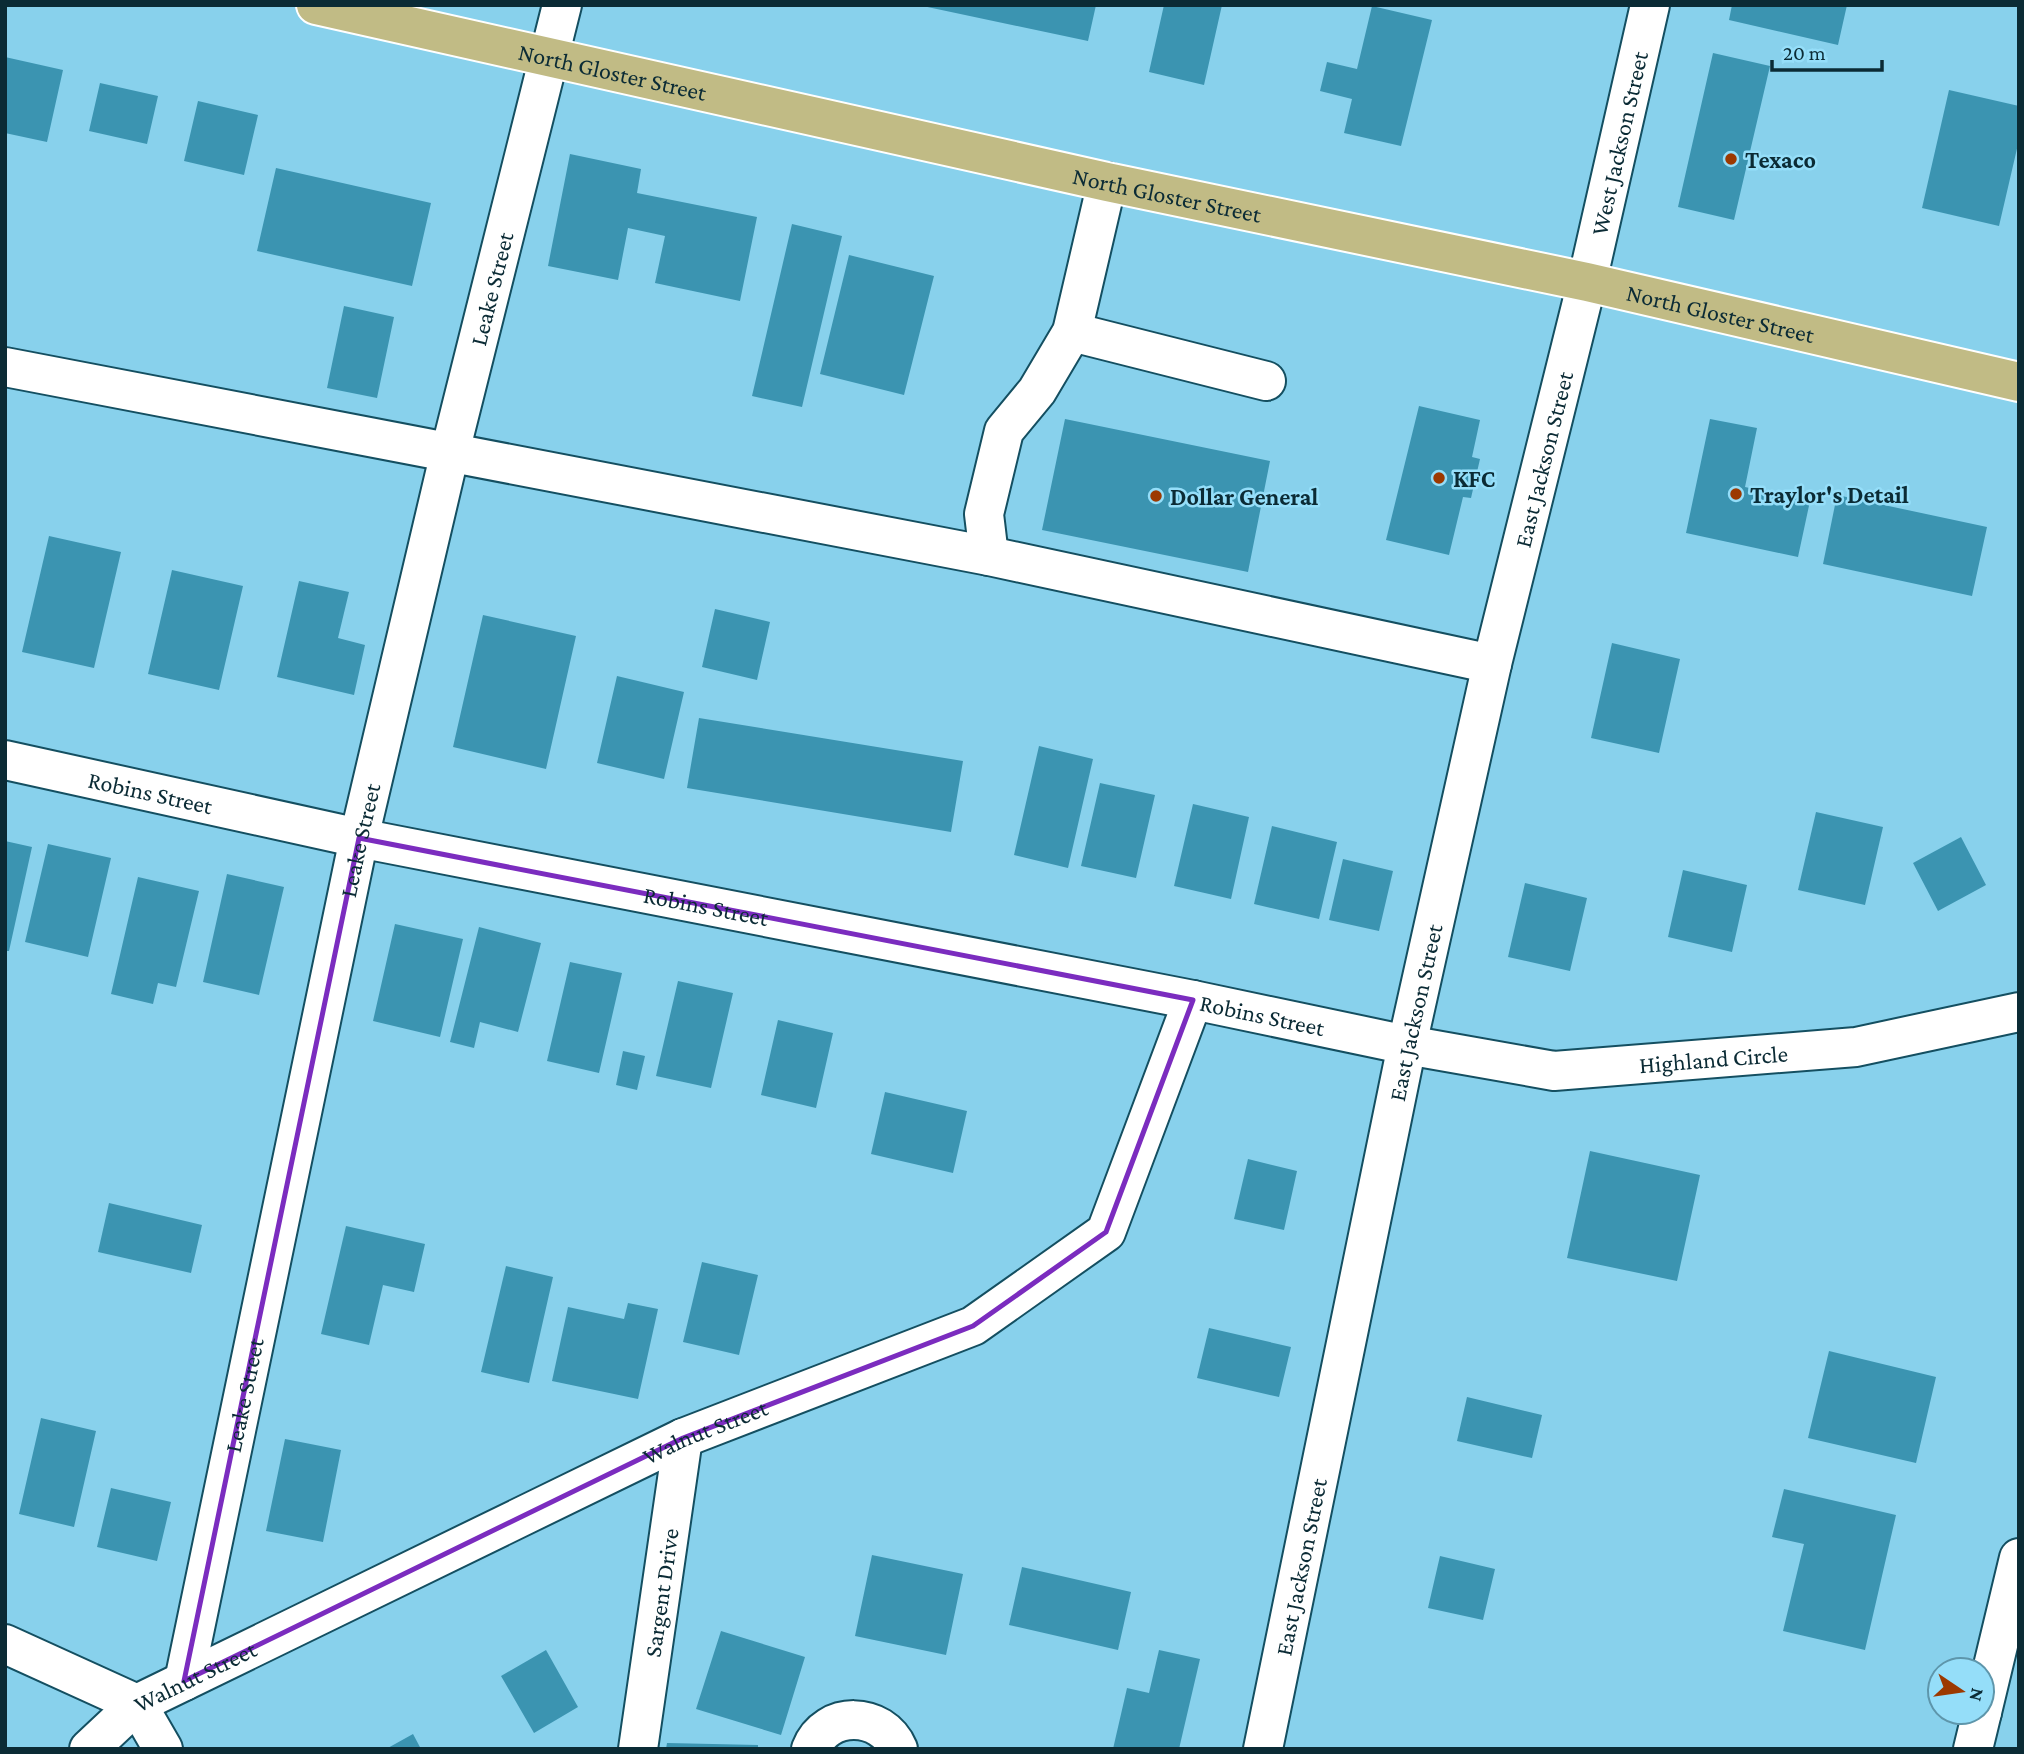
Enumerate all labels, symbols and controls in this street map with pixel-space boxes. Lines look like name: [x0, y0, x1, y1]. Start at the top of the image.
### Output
scale bar: [1772, 28, 1882, 72]
street label: North Gloster Street: [516, 37, 710, 106]
text: 20 m: [1783, 41, 1826, 65]
street label: West Jackson Street: [1585, 48, 1653, 238]
place label: Texaco: [1745, 146, 1816, 173]
marker: Texaco: [1723, 151, 1739, 167]
street label: North Gloster Street: [1070, 161, 1265, 228]
street label: Leake Street: [464, 228, 518, 348]
street label: North Gloster Street: [1624, 278, 1818, 348]
street label: East Jackson Street: [1508, 367, 1578, 550]
place label: KFC: [1453, 465, 1496, 492]
marker: KFC: [1431, 470, 1447, 486]
place label: Traylor's Detail: [1750, 481, 1909, 508]
place label: Dollar General: [1170, 483, 1318, 510]
marker: Traylor's Detail: [1728, 486, 1744, 502]
marker: Dollar General: [1148, 488, 1164, 504]
street label: Robins Street: [86, 765, 216, 819]
street label: Leake Street: [334, 779, 385, 900]
street label: Robins Street: [641, 880, 772, 931]
street label: East Jackson Street: [1382, 920, 1447, 1103]
street label: Robins Street: [1198, 988, 1328, 1041]
street label: Highland Circle: [1638, 1039, 1789, 1078]
street label: Leake Street: [218, 1334, 269, 1455]
street label: Walnut Street: [638, 1393, 772, 1469]
street label: East Jackson Street: [1269, 1475, 1332, 1658]
street label: Sargent Drive: [638, 1526, 683, 1659]
street label: Walnut Street: [129, 1634, 261, 1717]
north arrow: [1926, 1656, 1996, 1726]
text: N: [1965, 1686, 1989, 1703]

